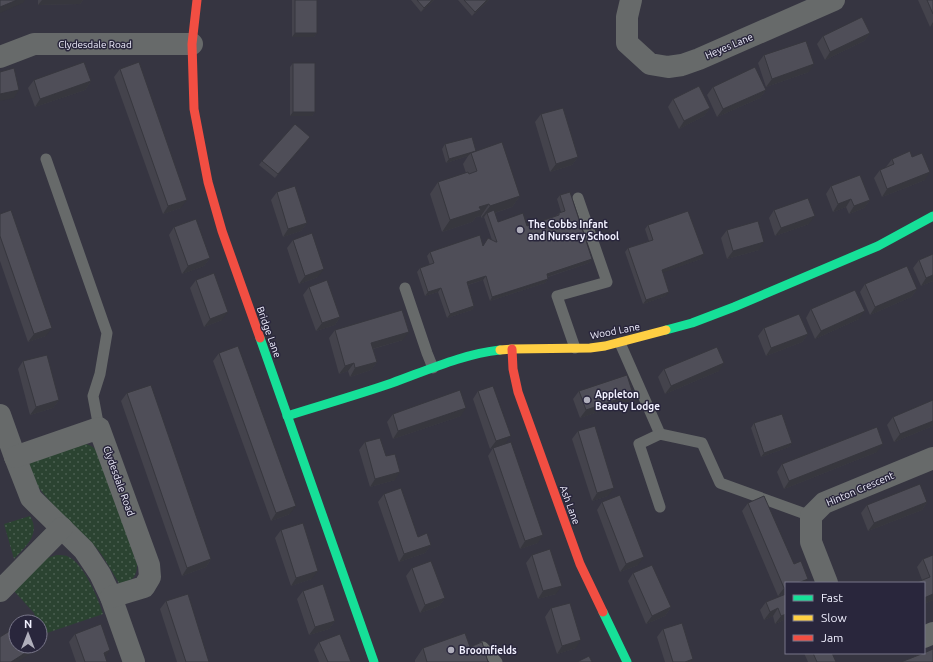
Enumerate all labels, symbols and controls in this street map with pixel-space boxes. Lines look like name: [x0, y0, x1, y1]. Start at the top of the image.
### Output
street label: Heyes Lane: [703, 31, 755, 61]
street label: Clydesdale Road: [58, 39, 132, 50]
place label: The Cobbs Infant and Nursery School: [528, 219, 619, 242]
marker: The Cobbs Infant and Nursery School: [515, 225, 525, 235]
street label: Bridge Lane: [255, 305, 283, 359]
street label: Wood Lane: [589, 321, 641, 341]
place label: Appleton Beauty Lodge: [595, 389, 660, 412]
marker: Appleton Beauty Lodge: [582, 395, 592, 405]
street label: Clydesdale Road: [101, 444, 137, 518]
street label: Hinton Crescent: [825, 470, 896, 508]
street label: Ash Lane: [558, 484, 582, 526]
legend: [785, 582, 925, 654]
text: Fast: [821, 591, 843, 604]
text: Slow: [821, 611, 847, 624]
north arrow: [8, 614, 48, 654]
text: N: [24, 618, 32, 630]
text: Jam: [821, 631, 843, 644]
marker: Broomfields: [446, 645, 456, 655]
place label: Broomfields: [459, 645, 517, 656]

